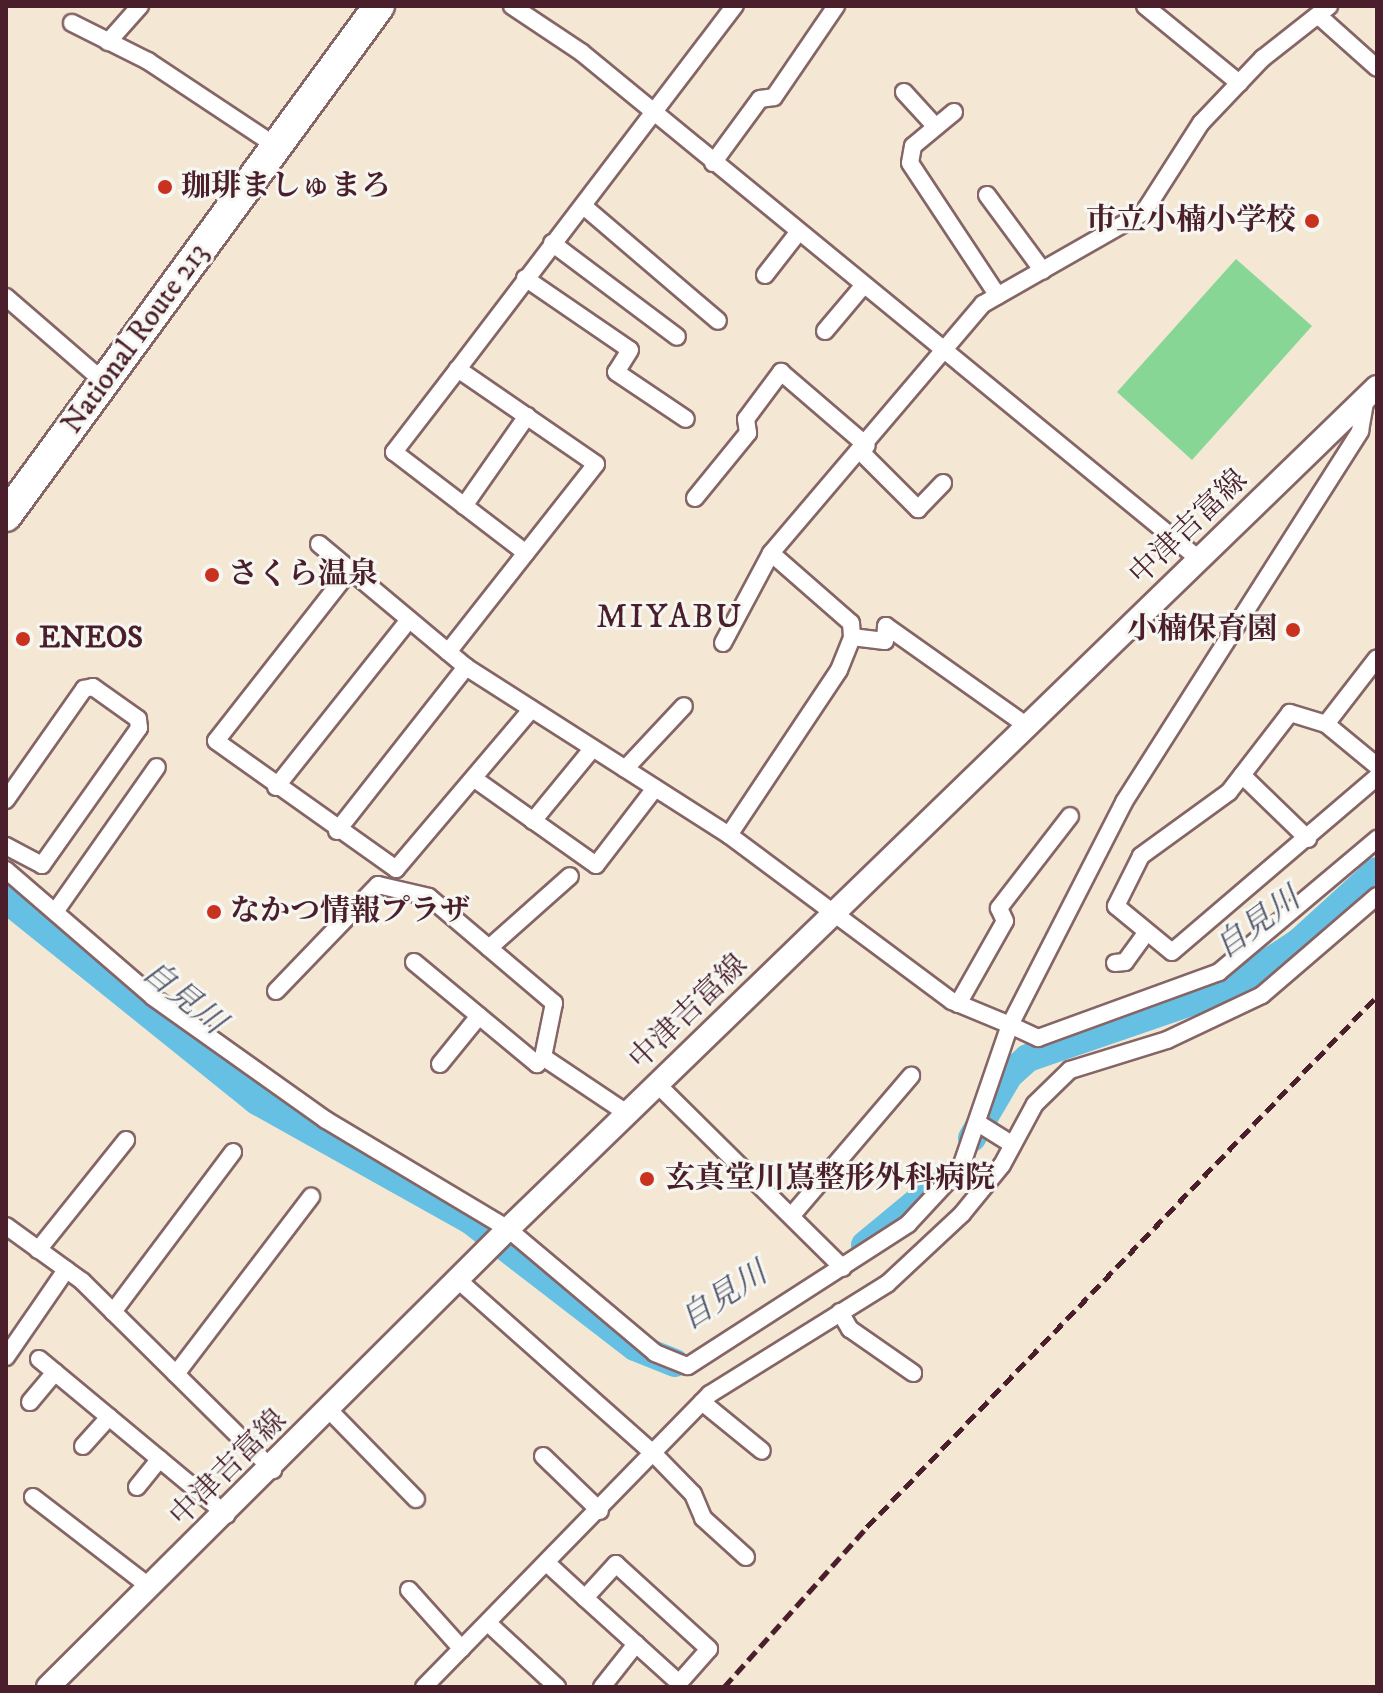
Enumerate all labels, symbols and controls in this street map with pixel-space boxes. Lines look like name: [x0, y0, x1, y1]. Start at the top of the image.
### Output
place label: 珈琲ましゅまろ: [181, 169, 391, 205]
marker: 珈琲ましゅまろ: [156, 178, 174, 196]
place label: 市立小楠小学校: [1086, 203, 1296, 239]
marker: 市立小楠小学校: [1303, 212, 1321, 230]
street label: National Route 213: [55, 237, 217, 441]
street label: 中津吉富線: [1123, 463, 1255, 593]
place label: さくら温泉: [228, 557, 378, 593]
marker: さくら温泉: [203, 566, 221, 584]
district label: MIYABU: [596, 598, 744, 638]
place label: 小楠保育園: [1127, 612, 1277, 648]
place label: ENEOS: [39, 621, 143, 657]
marker: 小楠保育園: [1284, 621, 1302, 639]
marker: ENEOS: [14, 630, 32, 648]
water label: 自見川: [1208, 880, 1308, 968]
place label: なかつ情報プラザ: [230, 894, 470, 930]
marker: なかつ情報プラザ: [205, 903, 223, 921]
street label: 中津吉富線: [623, 948, 755, 1078]
water label: 自見川: [134, 953, 232, 1043]
place label: 玄真堂川嶌整形外科病院: [665, 1161, 995, 1197]
marker: 玄真堂川嶌整形外科病院: [636, 1168, 658, 1190]
water label: 自見川: [673, 1255, 775, 1339]
street label: 中津吉富線: [163, 1403, 295, 1535]

